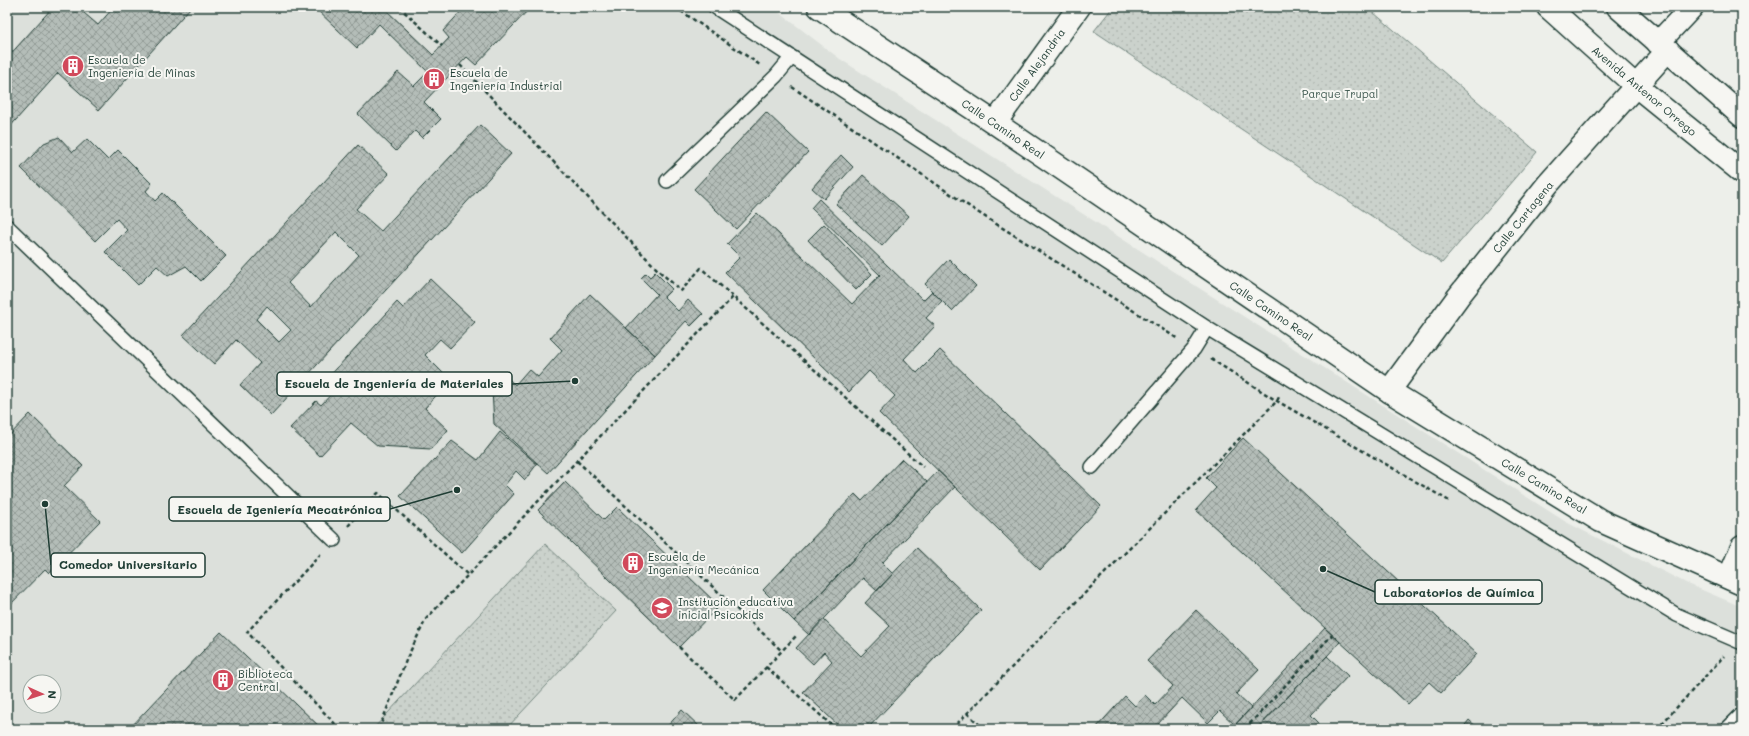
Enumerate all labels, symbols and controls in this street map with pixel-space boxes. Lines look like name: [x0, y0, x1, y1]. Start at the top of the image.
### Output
street label: Calle Alejandria: [1005, 25, 1068, 104]
street label: Avenida Antenor Orrego: [1589, 42, 1700, 139]
place label: Escuela de Ingeniería de Minas: [88, 52, 195, 80]
building icon: Escuela de Ingeniería de Minas: [60, 53, 86, 79]
place label: Escuela de Ingeniería Industrial: [450, 65, 562, 93]
building icon: Escuela de Ingeniería Industrial: [421, 66, 447, 92]
park label: Parque Trupal: [1302, 86, 1378, 101]
street label: Calle Camino Real: [959, 95, 1048, 162]
street label: Calle Cartagena: [1489, 177, 1556, 256]
street label: Calle Camino Real: [1227, 277, 1316, 344]
callout: Escuela de Ingeniería de Materiales: [277, 372, 512, 396]
text: Escuela de Ingeniería de Materiales: [284, 375, 504, 391]
street label: Calle Camino Real: [1499, 454, 1590, 517]
callout: Escuela de Igeniería Mecatrónica: [169, 497, 390, 521]
text: Escuela de Igeniería Mecatrónica: [177, 501, 383, 517]
place label: Escuela de Ingeniería Mecánica: [648, 549, 760, 577]
building icon: Escuela de Ingeniería Mecánica: [620, 550, 646, 576]
callout: Comedor Universitario: [51, 553, 205, 577]
text: Comedor Universitario: [59, 556, 197, 572]
callout: Laboratorios de Química: [1375, 580, 1542, 604]
text: Laboratorios de Química: [1383, 584, 1535, 600]
place label: Institución educativa inicial Psicokids: [678, 594, 793, 622]
school or university icon: Institución educativa inicial Psicokids: [649, 595, 675, 621]
place label: Biblioteca Central: [238, 666, 293, 694]
building icon: Biblioteca Central: [210, 667, 236, 693]
north arrow: [22, 674, 62, 714]
text: N: [45, 690, 60, 699]

